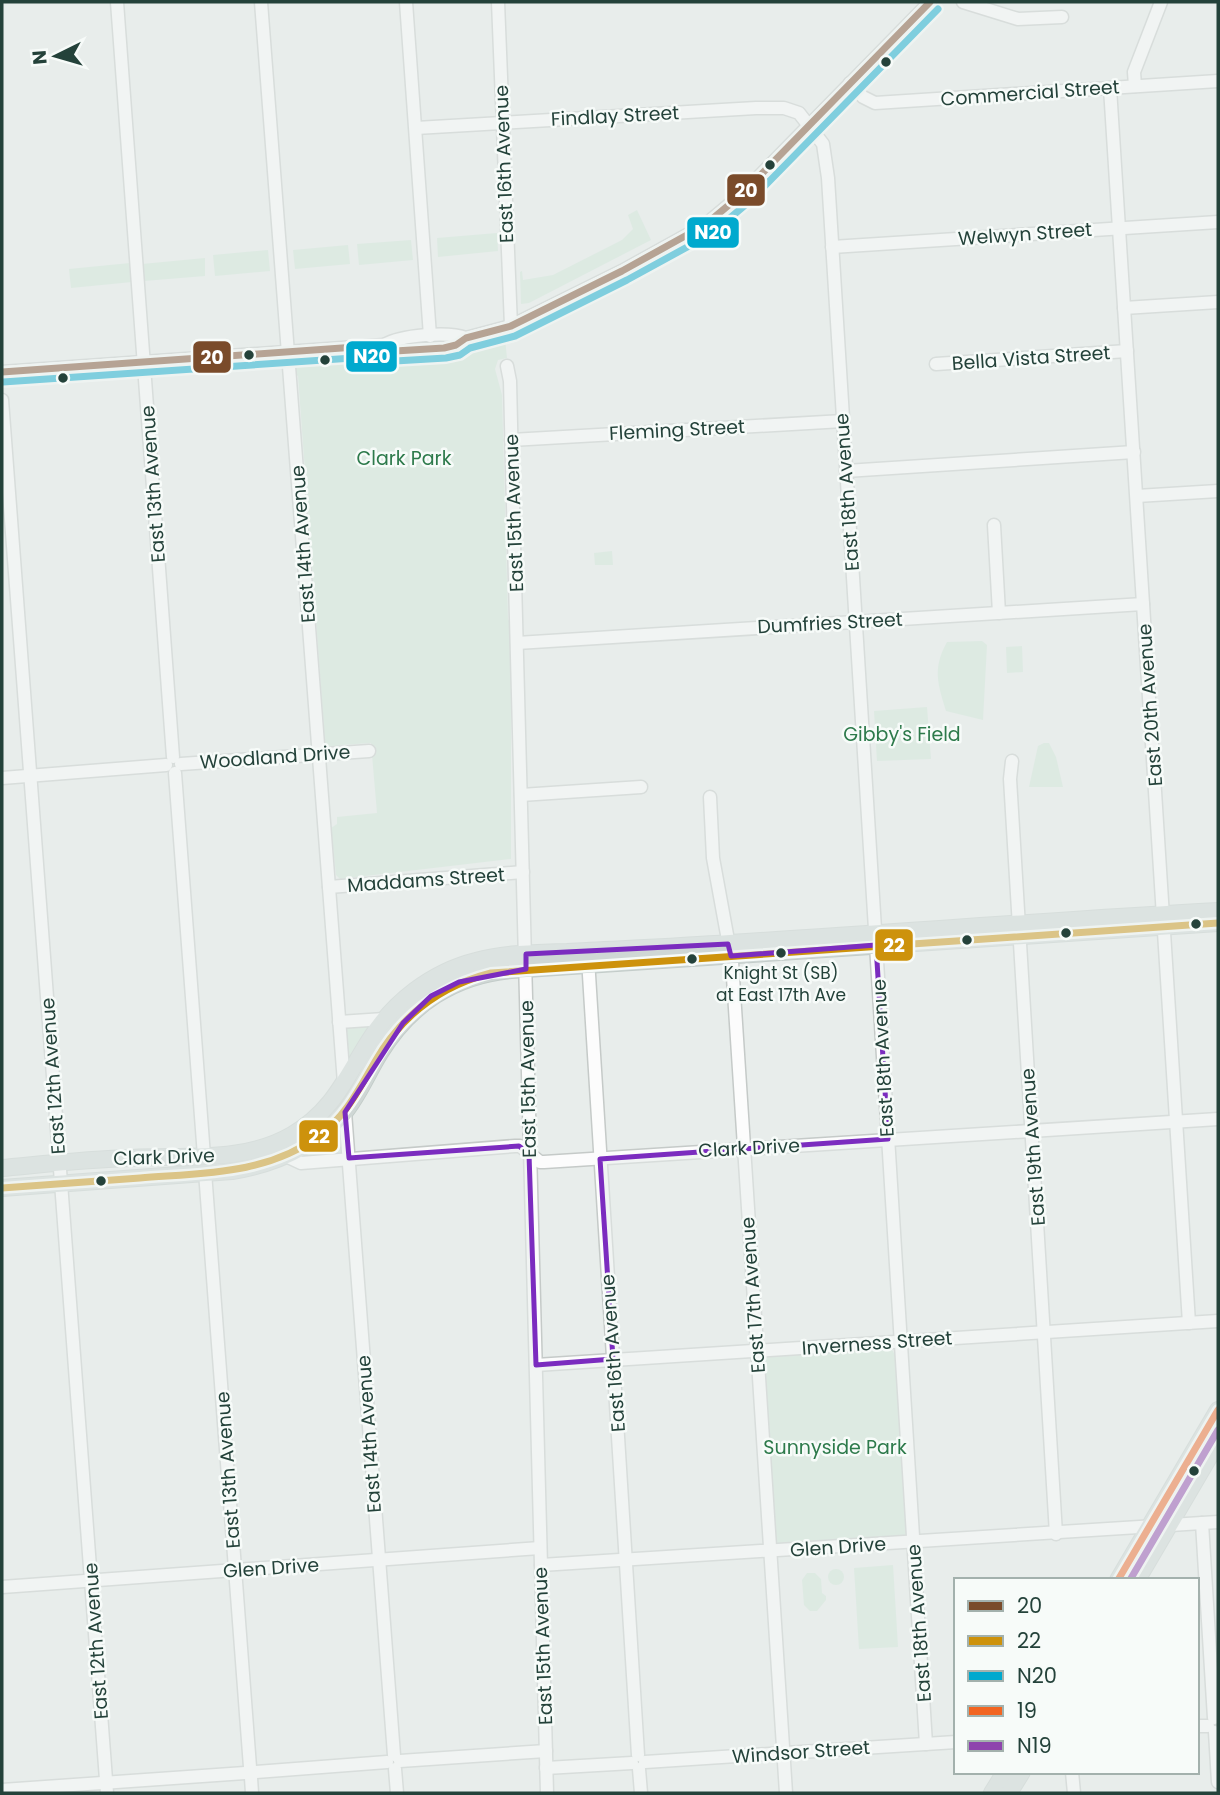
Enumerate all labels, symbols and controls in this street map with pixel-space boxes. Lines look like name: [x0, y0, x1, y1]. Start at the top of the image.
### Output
north arrow: [21, 21, 91, 91]
text: N: [25, 49, 54, 66]
unlabelled marker: [879, 55, 893, 69]
street label: Commercial Street: [940, 73, 1120, 113]
street label: East 16th Avenue: [488, 85, 520, 243]
street label: Findlay Street: [550, 99, 680, 133]
unlabelled marker: [763, 158, 777, 172]
line badge: 20: [726, 173, 766, 207]
text: 20: [734, 177, 758, 204]
line badge: N20: [686, 216, 740, 249]
street label: Welwyn Street: [957, 216, 1093, 252]
text: N20: [694, 219, 732, 246]
street label: Bella Vista Street: [951, 339, 1111, 377]
line badge: 20: [192, 340, 232, 374]
line badge: N20: [345, 340, 398, 373]
text: N20: [353, 343, 391, 370]
text: 20: [200, 344, 224, 371]
unlabelled marker: [242, 348, 256, 362]
unlabelled marker: [318, 353, 332, 367]
unlabelled marker: [56, 371, 70, 385]
street label: East 13th Avenue: [134, 405, 172, 563]
street label: East 18th Avenue: [828, 412, 866, 572]
street label: Fleming Street: [608, 413, 746, 447]
street label: East 15th Avenue: [498, 434, 530, 592]
park label: Clark Park: [357, 445, 452, 472]
street label: East 14th Avenue: [284, 464, 322, 624]
street label: Dumfries Street: [757, 606, 903, 640]
street label: East 20th Avenue: [1131, 623, 1169, 787]
park label: Gibby's Field: [843, 721, 961, 748]
street label: Woodland Drive: [199, 738, 351, 776]
street label: Maddams Street: [346, 861, 506, 899]
unlabelled marker: [1189, 917, 1203, 931]
unlabelled marker: [1059, 926, 1073, 940]
line badge: 22: [874, 928, 914, 962]
text: 22: [883, 932, 905, 959]
unlabelled marker: [960, 933, 974, 947]
marker: Knight St (SB) at East 17th Ave: [774, 946, 788, 960]
unlabelled marker: [685, 952, 699, 966]
place label: Knight St (SB) at East 17th Ave: [716, 961, 846, 1007]
street label: East 18th Avenue: [865, 978, 901, 1138]
street label: East 12th Avenue: [34, 997, 72, 1155]
street label: East 15th Avenue: [513, 1000, 543, 1158]
street label: East 19th Avenue: [1014, 1067, 1052, 1227]
line badge: 22: [298, 1119, 339, 1153]
text: 22: [308, 1123, 330, 1150]
street label: Clark Drive: [697, 1132, 801, 1164]
street label: Clark Drive: [113, 1142, 215, 1172]
unlabelled marker: [94, 1174, 108, 1188]
street label: East 17th Avenue: [734, 1216, 772, 1374]
street label: East 16th Avenue: [594, 1273, 632, 1433]
street label: Inverness Street: [801, 1324, 953, 1362]
street label: East 14th Avenue: [350, 1354, 388, 1514]
street label: East 13th Avenue: [209, 1391, 247, 1549]
park label: Sunnyside Park: [763, 1434, 907, 1461]
unlabelled marker: [1187, 1464, 1201, 1478]
street label: Glen Drive: [789, 1530, 887, 1564]
street label: East 18th Avenue: [900, 1543, 938, 1703]
street label: Glen Drive: [222, 1551, 320, 1585]
street label: East 12th Avenue: [77, 1562, 115, 1720]
street label: East 15th Avenue: [527, 1567, 559, 1725]
legend: [954, 1578, 1199, 1774]
text: 20: [1017, 1591, 1042, 1620]
text: 22: [1017, 1626, 1041, 1655]
text: N20: [1017, 1661, 1057, 1690]
text: 19: [1017, 1696, 1037, 1725]
text: N19: [1017, 1731, 1052, 1760]
street label: Windsor Street: [731, 1734, 871, 1770]

